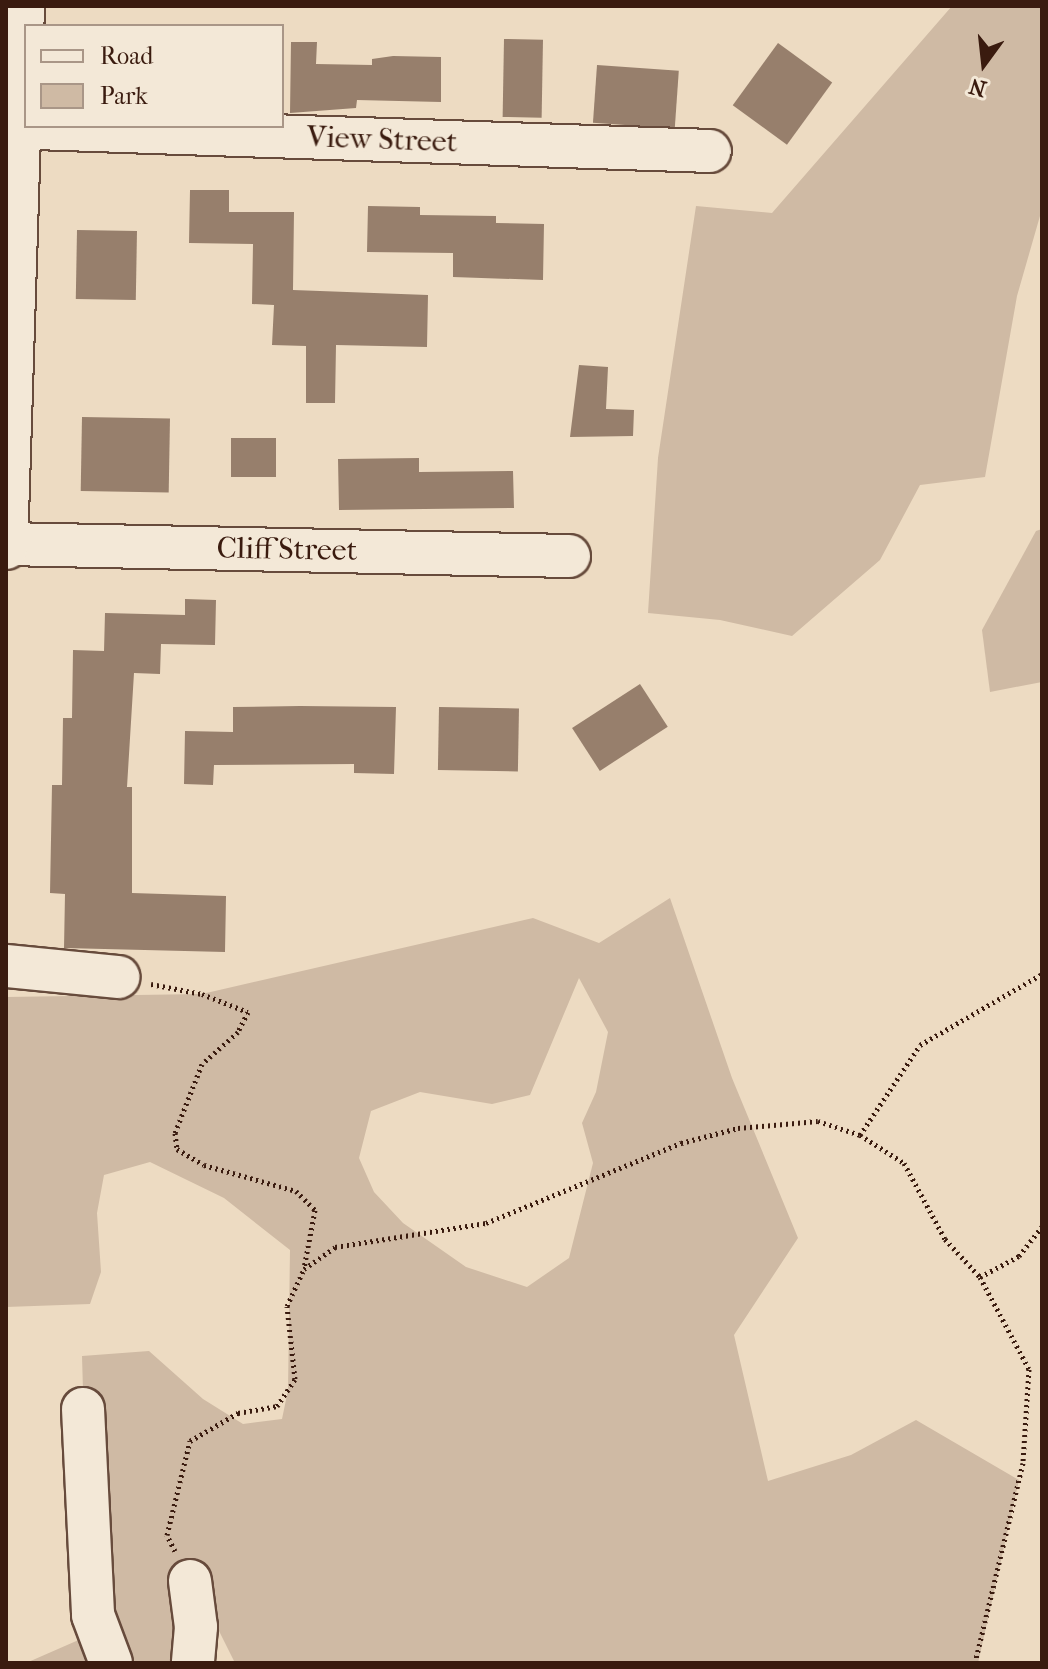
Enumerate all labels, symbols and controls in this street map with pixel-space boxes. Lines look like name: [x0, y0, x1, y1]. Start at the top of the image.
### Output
legend: [24, 24, 284, 128]
north arrow: [944, 24, 1024, 104]
text: Road: [100, 42, 153, 70]
text: N: [966, 72, 989, 102]
text: Park: [100, 82, 148, 110]
street label: View Street: [306, 119, 458, 161]
street label: Cliff Street: [216, 531, 358, 569]

